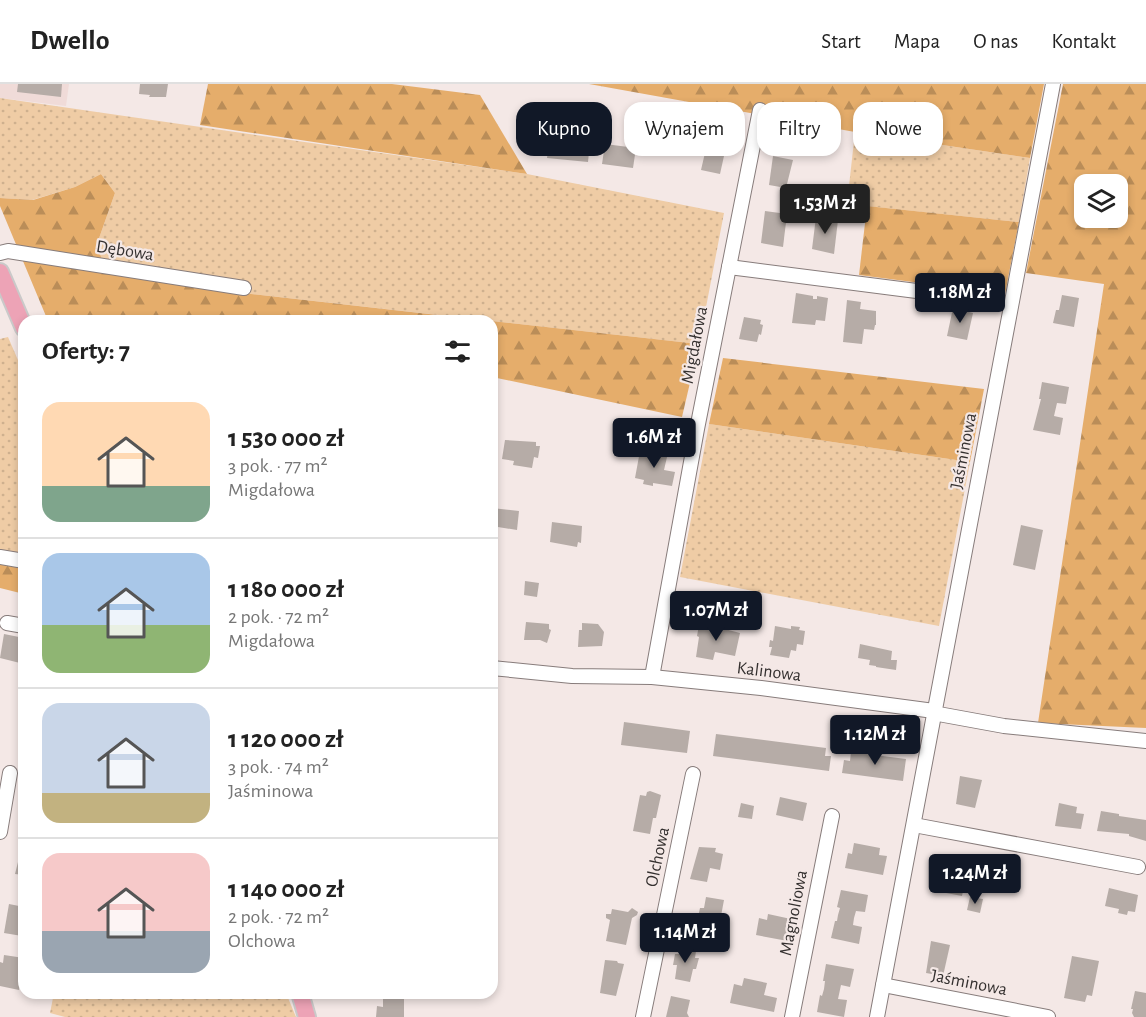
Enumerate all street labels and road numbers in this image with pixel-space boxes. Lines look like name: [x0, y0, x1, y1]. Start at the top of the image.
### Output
street label: Dębowa: [95, 238, 155, 264]
street label: Migdałowa: [679, 305, 711, 385]
street label: Jaśminowa: [948, 411, 980, 491]
street label: Kalinowa: [736, 659, 802, 685]
street label: Olchowa: [643, 825, 673, 889]
street label: Magnoliowa: [777, 869, 811, 957]
street label: Jaśminowa: [929, 967, 1009, 999]

